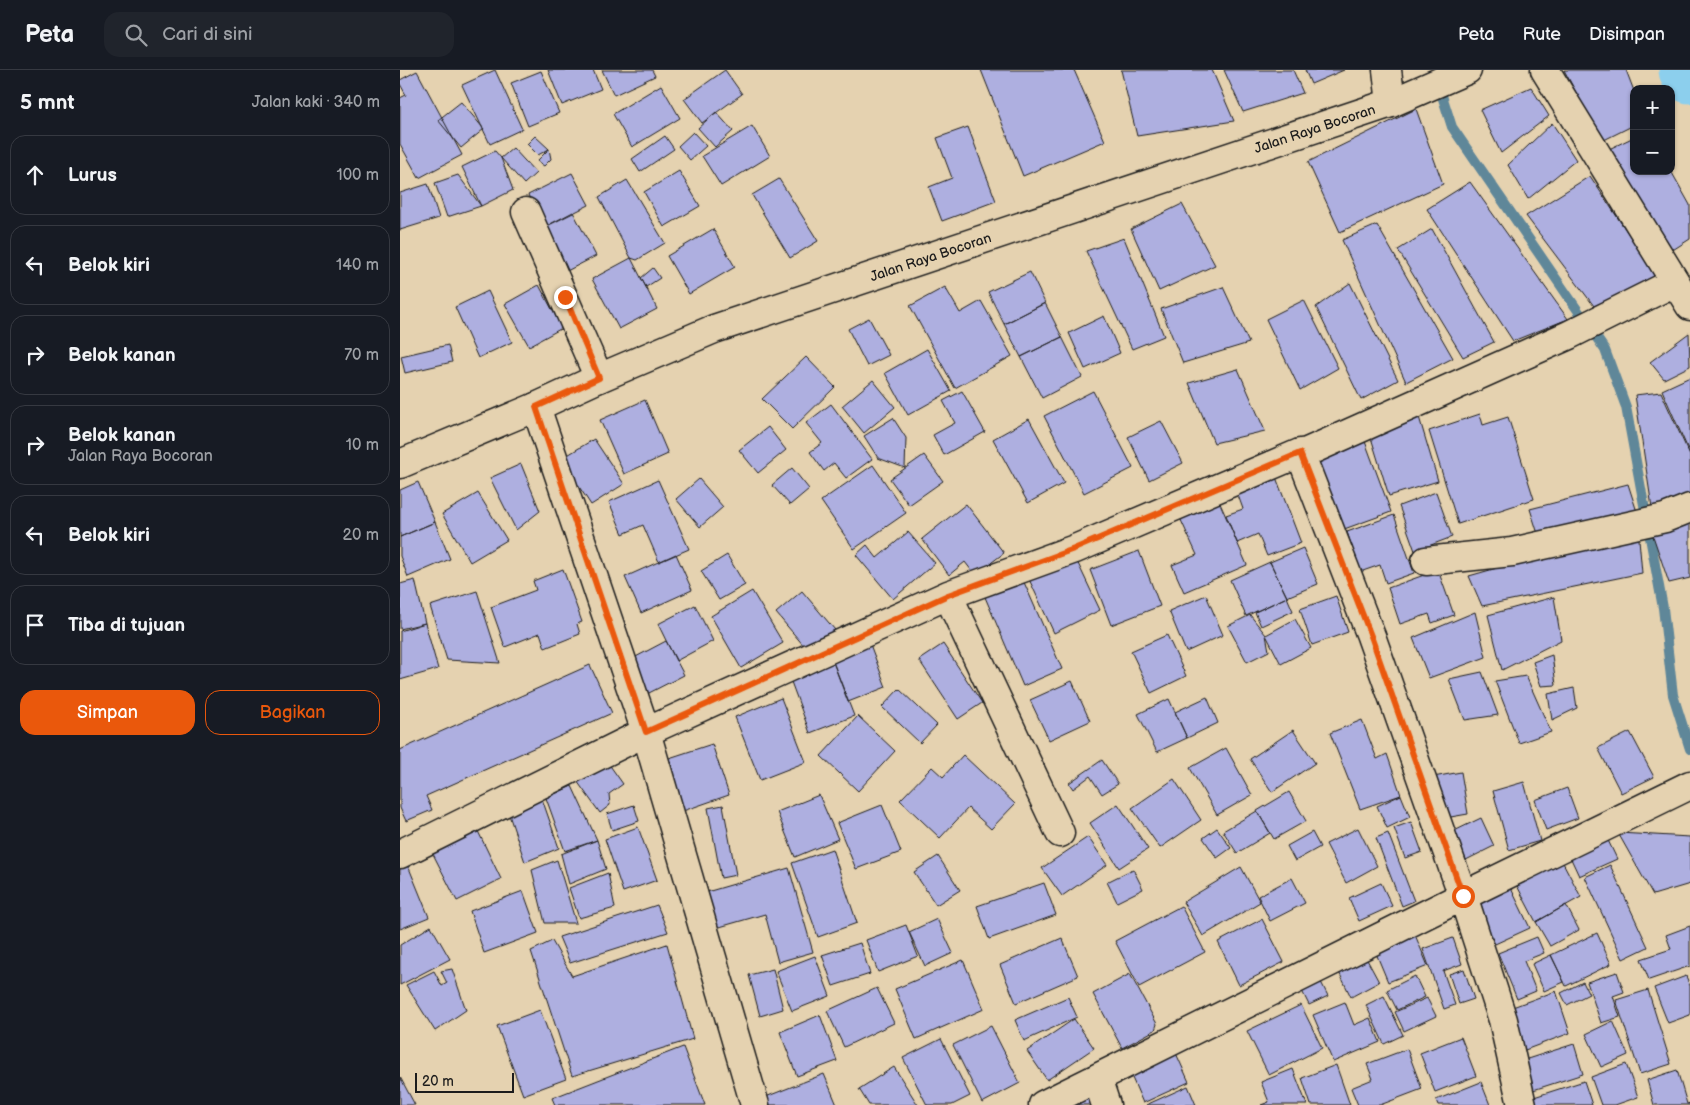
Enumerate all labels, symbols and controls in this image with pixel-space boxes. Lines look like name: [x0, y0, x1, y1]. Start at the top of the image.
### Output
search box: [104, 12, 454, 57]
text: Peta: [25, 20, 74, 49]
icon: search: [122, 21, 150, 49]
text: Cari di sini: [162, 23, 252, 46]
text: Peta: [1458, 24, 1494, 45]
text: Rute: [1522, 24, 1561, 45]
text: Disimpan: [1589, 24, 1665, 45]
map controls: [1630, 85, 1675, 175]
button: +: [1630, 85, 1675, 130]
text: 5 mnt: [20, 90, 74, 115]
text: Jalan kaki · 340 m: [252, 93, 380, 112]
street label: Jalan Raya Bocoran: [1252, 101, 1378, 157]
button: −: [1630, 130, 1675, 175]
icon: ahead: [21, 161, 49, 189]
text: Lurus: [68, 164, 117, 187]
text: 100 m: [336, 166, 379, 185]
street label: Jalan Raya Bocoran: [868, 229, 994, 285]
icon: left: [21, 251, 49, 279]
text: Belok kiri: [68, 254, 150, 277]
text: 140 m: [336, 256, 379, 275]
route end: [554, 286, 577, 309]
icon: right: [21, 341, 49, 369]
text: Belok kanan: [68, 344, 176, 367]
text: 70 m: [344, 346, 379, 365]
text: Belok kanan: [68, 424, 176, 447]
icon: right: [21, 431, 49, 459]
text: 10 m: [346, 436, 379, 455]
text: Jalan Raya Bocoran: [68, 447, 213, 466]
icon: left: [21, 521, 49, 549]
text: Belok kiri: [68, 524, 150, 547]
text: 20 m: [343, 526, 379, 545]
icon: arrive: [21, 611, 49, 639]
text: Tiba di tujuan: [68, 614, 185, 637]
button: Simpan: [20, 690, 195, 735]
button: Bagikan: [205, 690, 380, 735]
route start: [1452, 885, 1475, 908]
scale bar: [415, 1070, 514, 1093]
text: 20 m: [422, 1073, 454, 1090]

